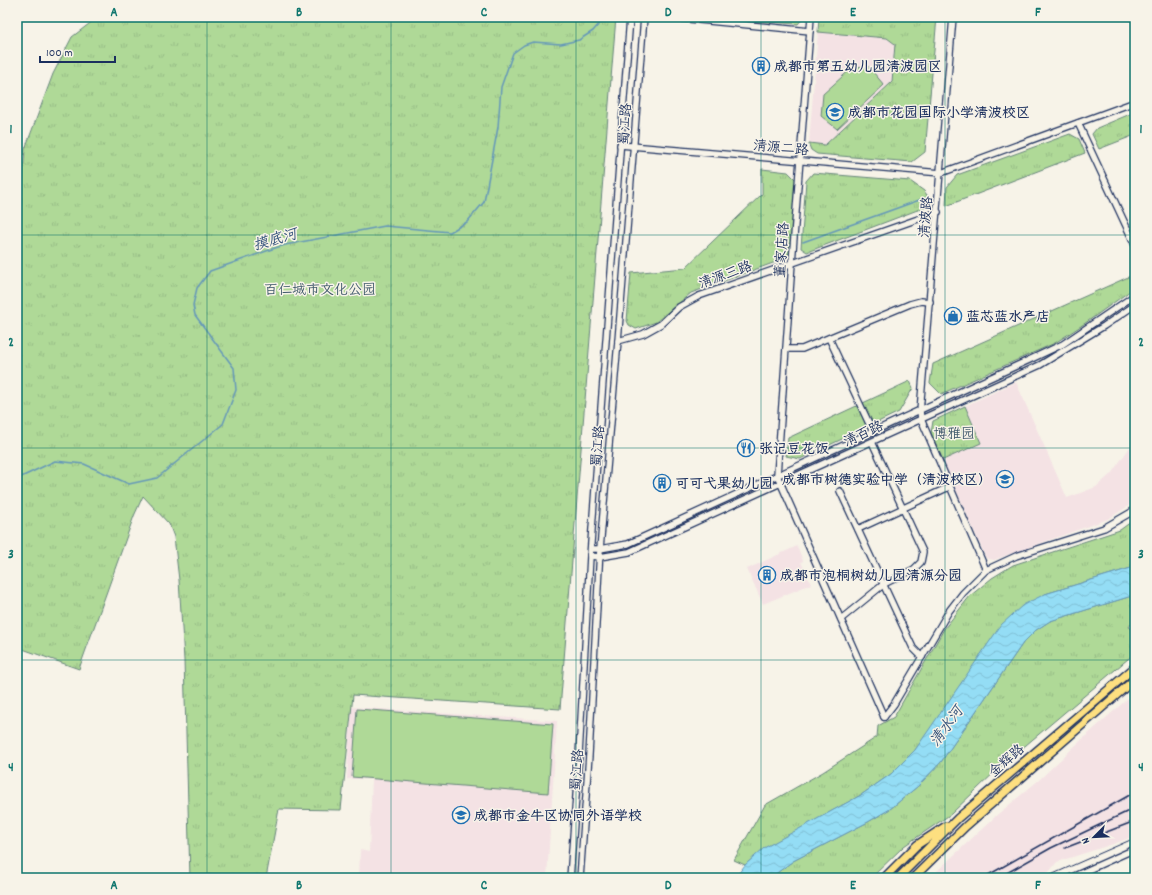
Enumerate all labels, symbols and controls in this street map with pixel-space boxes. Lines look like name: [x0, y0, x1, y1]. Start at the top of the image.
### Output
text: A: [110, 4, 118, 23]
text: B: [296, 4, 302, 23]
text: C: [481, 4, 488, 23]
text: D: [665, 4, 672, 23]
text: E: [850, 4, 857, 23]
text: F: [1035, 4, 1041, 23]
scale bar: [40, 38, 115, 64]
text: 100 m: [46, 45, 73, 62]
building icon: 成都市第五幼儿园清波园区: [751, 56, 771, 76]
place label: 成都市第五幼儿园清波园区: [774, 58, 942, 78]
street label: 蜀江路: [615, 102, 637, 146]
school or university icon: 成都市花园国际小学清波校区: [825, 102, 845, 122]
place label: 成都市花园国际小学清波校区: [848, 104, 1030, 124]
text: 1: [10, 121, 13, 140]
text: 1: [1140, 121, 1143, 140]
street label: 清源二路: [752, 137, 810, 161]
street label: 清波路: [915, 195, 939, 239]
street label: 董家店路: [771, 222, 795, 279]
water label: 摸底河: [251, 223, 303, 258]
street label: 清源三路: [696, 257, 755, 295]
park label: 百仁城市文化公园: [264, 281, 376, 301]
shop icon: 蓝芯蓝水产店: [943, 306, 963, 326]
place label: 蓝芯蓝水产店: [966, 308, 1050, 328]
text: 2: [8, 334, 14, 353]
text: 2: [1138, 334, 1144, 353]
street label: 清百路: [841, 417, 887, 453]
street label: 蜀江路: [587, 424, 611, 468]
park label: 博雅园: [933, 425, 975, 445]
restaurant icon: 张记豆花饭: [736, 438, 756, 458]
place label: 张记豆花饭: [759, 440, 829, 460]
school or university icon: 成都市树德实验中学（清波校区）: [995, 469, 1015, 489]
place label: 成都市树德实验中学（清波校区）: [782, 471, 992, 491]
building icon: 可可弋果幼儿园: [652, 473, 672, 493]
place label: 可可弋果幼儿园: [675, 475, 773, 495]
text: 3: [8, 546, 14, 565]
text: 3: [1138, 546, 1144, 565]
building icon: 成都市泡桐树幼儿园清源分园: [757, 565, 777, 585]
place label: 成都市泡桐树幼儿园清源分园: [780, 567, 962, 587]
water label: 清水河: [925, 700, 972, 752]
street label: 金辉路: [985, 740, 1030, 783]
street label: 蜀江路: [567, 748, 589, 792]
text: 4: [8, 759, 14, 778]
text: 4: [1138, 759, 1144, 778]
school or university icon: 成都市金牛区协同外语学校: [451, 805, 471, 825]
place label: 成都市金牛区协同外语学校: [474, 807, 642, 827]
north arrow: [1074, 817, 1114, 857]
text: N: [1078, 834, 1095, 846]
text: A: [110, 877, 118, 895]
text: B: [296, 877, 302, 895]
text: C: [481, 877, 488, 895]
text: D: [665, 877, 672, 895]
text: E: [850, 877, 857, 895]
text: F: [1035, 877, 1041, 895]

